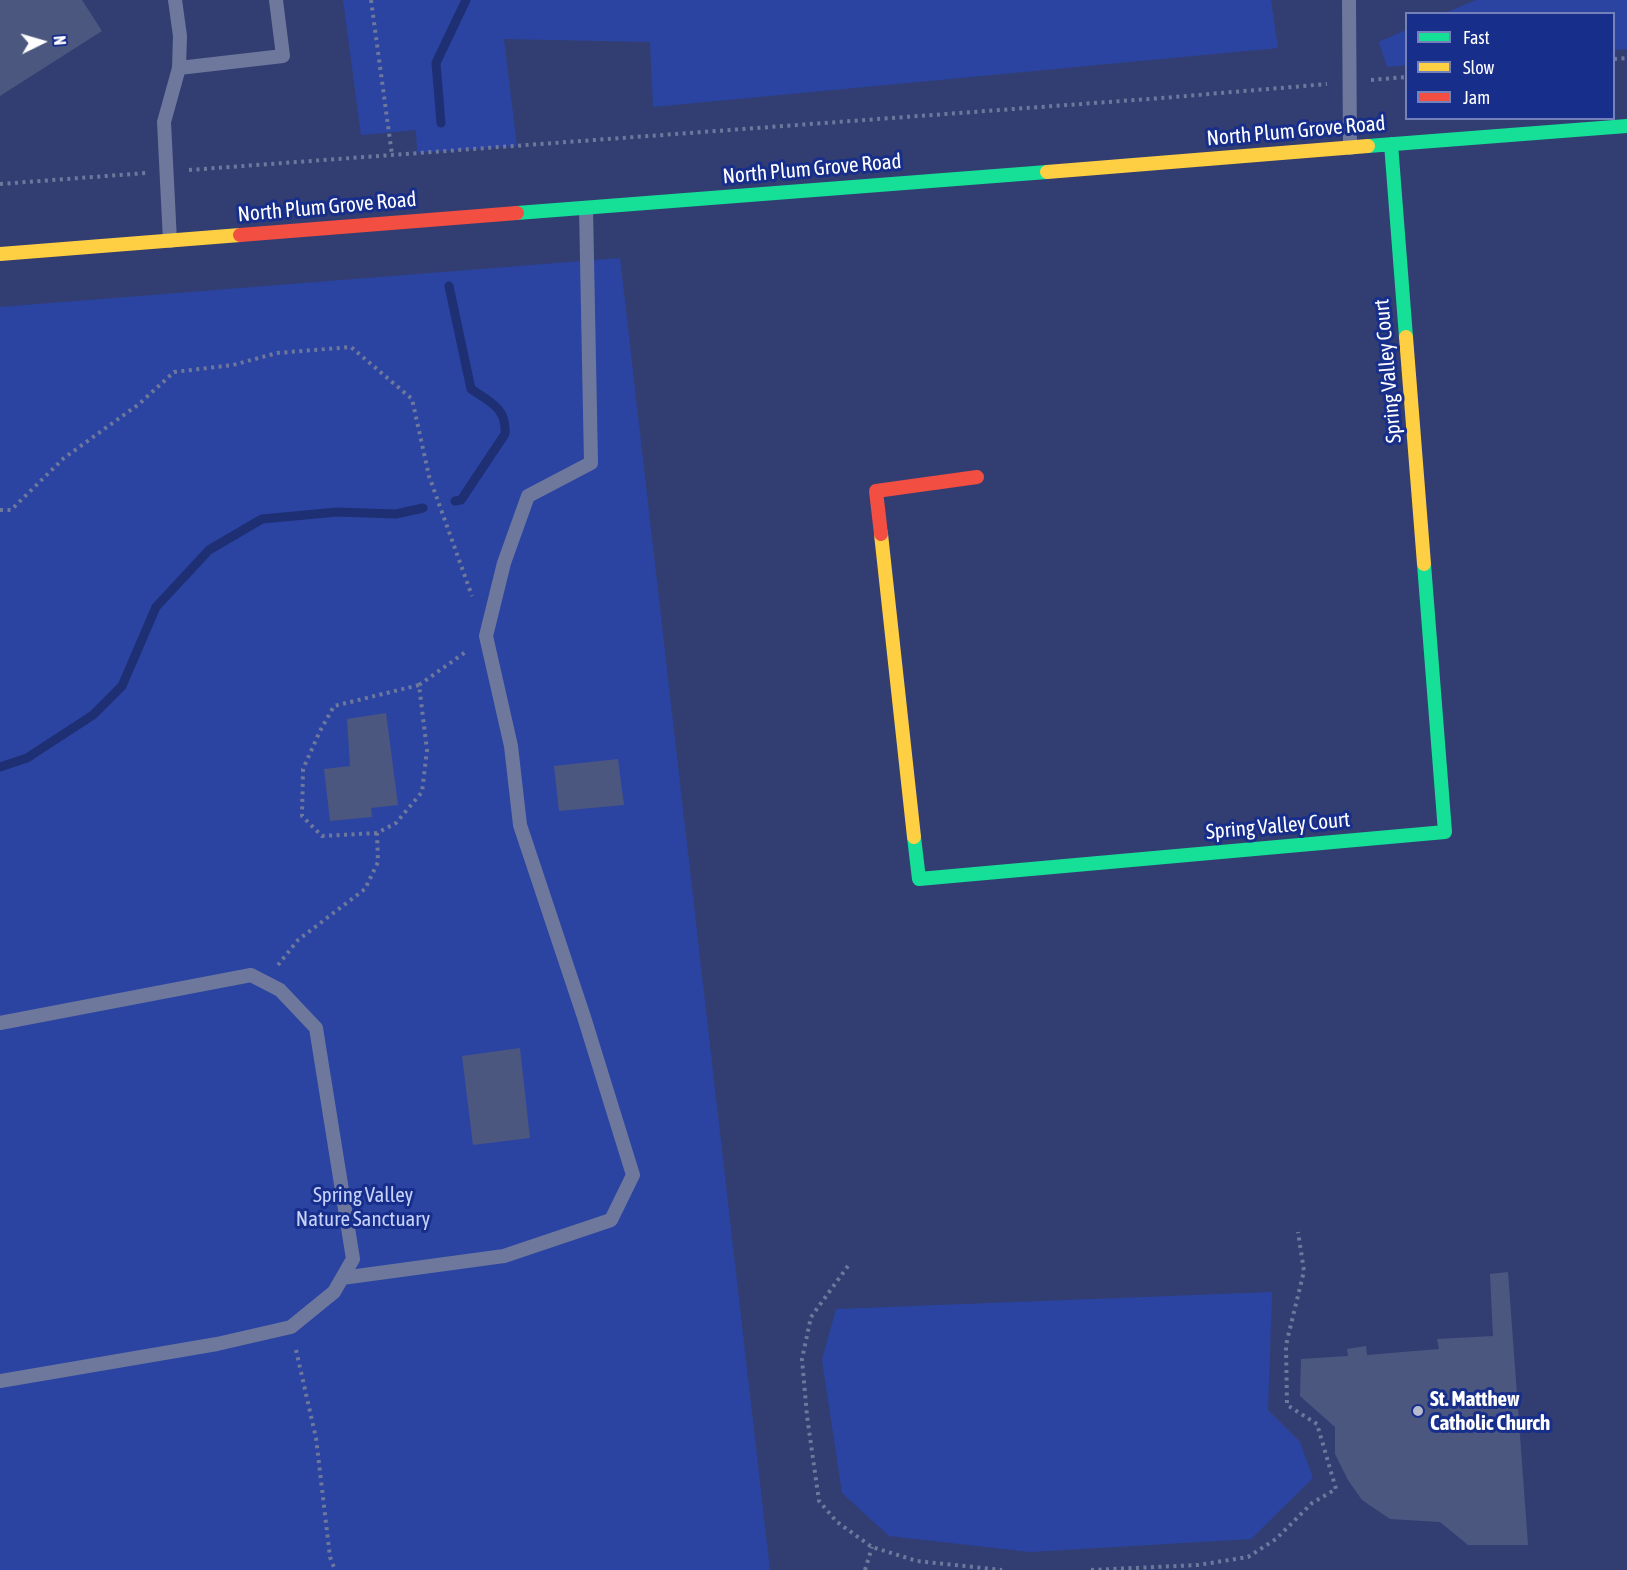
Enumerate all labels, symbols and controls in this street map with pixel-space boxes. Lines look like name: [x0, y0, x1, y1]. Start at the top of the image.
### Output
north arrow: [12, 12, 72, 72]
legend: [1405, 12, 1615, 120]
text: Fast: [1463, 27, 1490, 48]
text: N: [51, 35, 69, 46]
text: Slow: [1463, 57, 1494, 78]
text: Jam: [1463, 87, 1490, 108]
street label: North Plum Grove Road: [1206, 111, 1386, 151]
street label: North Plum Grove Road: [722, 149, 902, 189]
street label: North Plum Grove Road: [237, 187, 417, 227]
street label: Spring Valley Court: [1369, 298, 1407, 444]
street label: Spring Valley Court: [1205, 807, 1351, 845]
park label: Spring Valley Nature Sanctuary: [296, 1182, 430, 1232]
place label: St. Matthew Catholic Church: [1430, 1386, 1550, 1436]
marker: St. Matthew Catholic Church: [1411, 1404, 1425, 1418]

